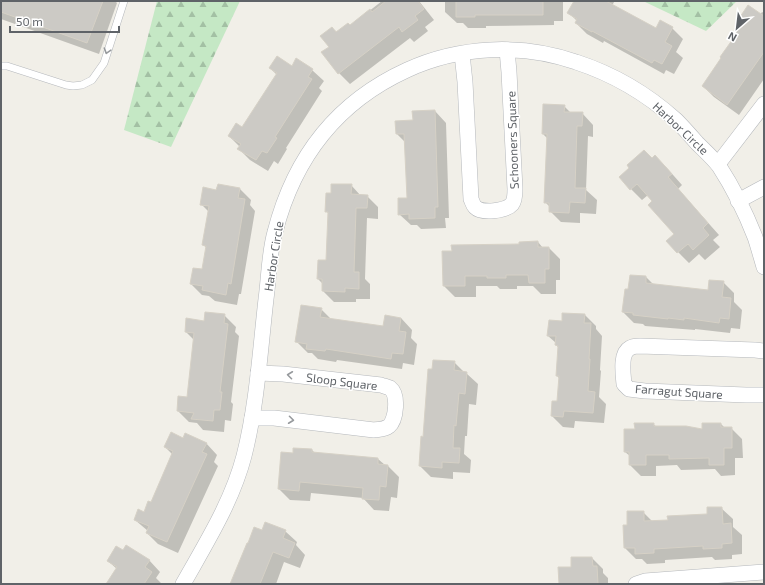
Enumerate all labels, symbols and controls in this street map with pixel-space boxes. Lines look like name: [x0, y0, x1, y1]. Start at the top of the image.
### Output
scale bar: [10, 8, 119, 34]
north arrow: [717, 8, 757, 48]
text: 50 m: [16, 14, 43, 28]
text: N: [725, 30, 739, 45]
one-way arrow: [103, 48, 112, 55]
street label: Schooners Square: [503, 91, 521, 189]
street label: Harbor Circle: [650, 99, 712, 157]
street label: Harbor Circle: [261, 220, 285, 292]
street label: Sloop Square: [306, 370, 378, 392]
one-way arrow: [287, 371, 293, 380]
street label: Farragut Square: [635, 381, 723, 401]
one-way arrow: [288, 416, 294, 425]

